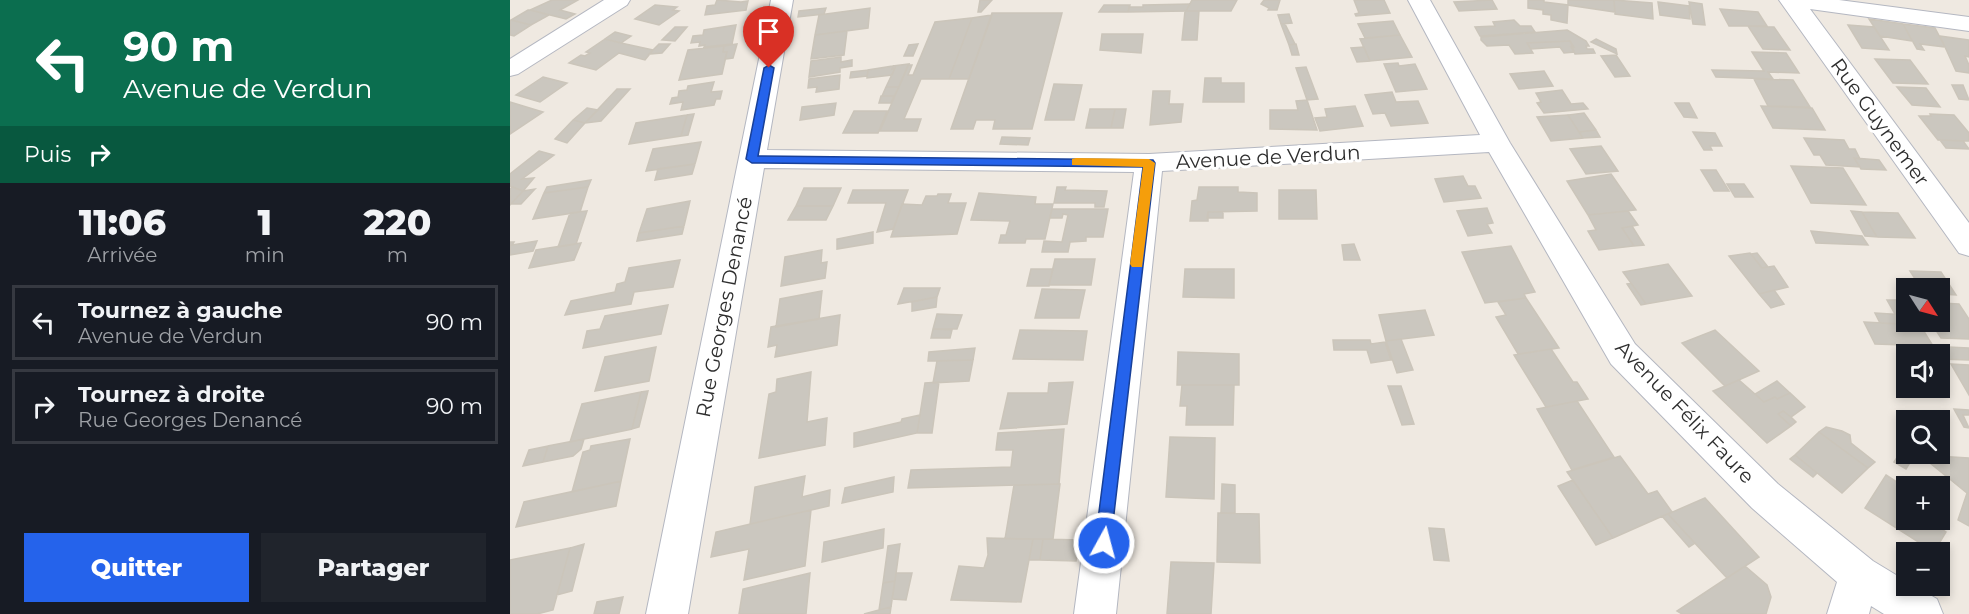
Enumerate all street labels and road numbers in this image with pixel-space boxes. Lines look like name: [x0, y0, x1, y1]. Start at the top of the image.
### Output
street label: Rue Guynemer: [1826, 54, 1934, 190]
street label: Avenue de Verdun: [1175, 140, 1361, 174]
street label: Rue Georges Denancé: [691, 195, 757, 419]
street label: Avenue Félix Faure: [1611, 336, 1759, 488]

